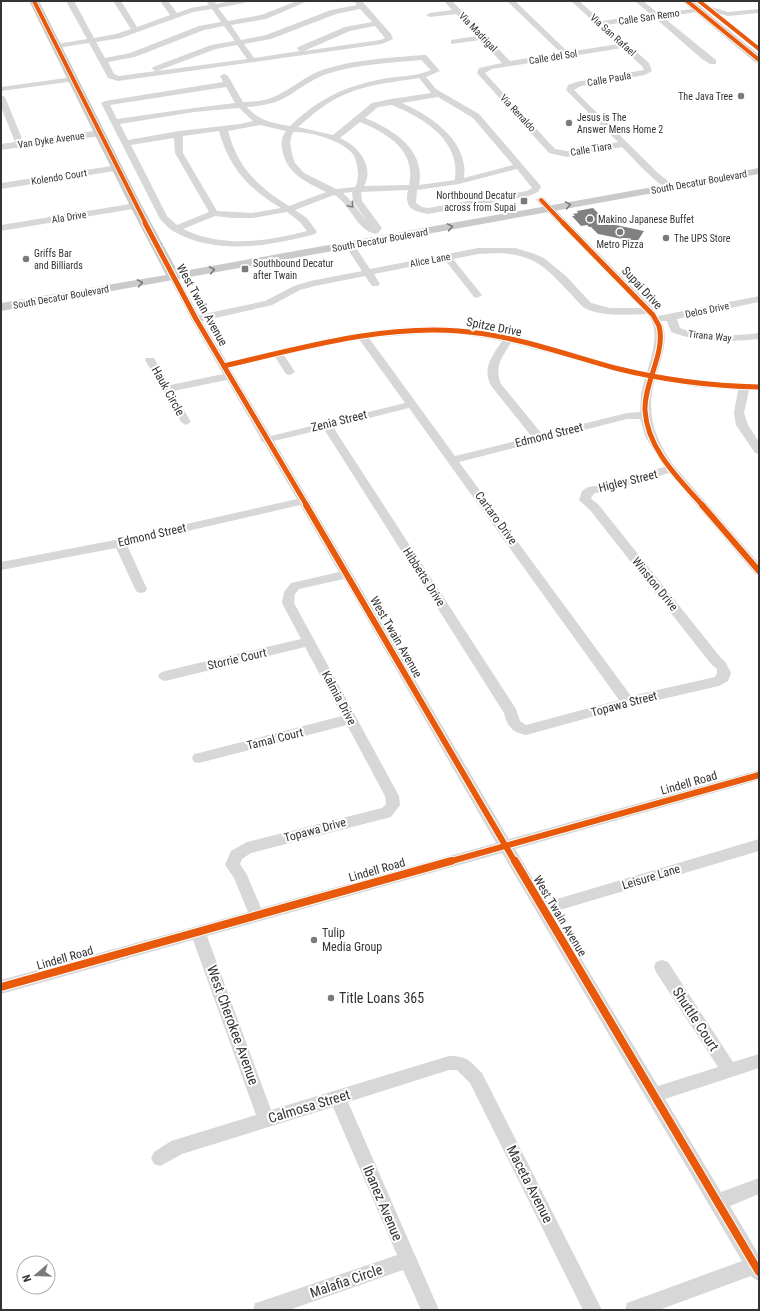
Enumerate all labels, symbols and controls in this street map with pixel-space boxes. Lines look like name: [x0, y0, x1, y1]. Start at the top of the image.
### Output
street label: Calle San Remo: [618, 7, 680, 27]
street label: Via Madrigal: [457, 10, 499, 54]
street label: Via San Rafael: [588, 12, 638, 58]
street label: Calle del Sol: [528, 48, 578, 66]
street label: Calle Paula: [586, 70, 632, 88]
place label: The Java Tree: [678, 91, 733, 102]
marker: The Java Tree: [736, 91, 746, 101]
street label: Via Renaldo: [498, 92, 538, 134]
place label: Jesus is The Answer Mens Home 2: [577, 112, 663, 135]
marker: Jesus is The Answer Mens Home 2: [564, 118, 574, 128]
street label: Van Dyke Avenue: [17, 130, 85, 150]
street label: Calle Tiara: [569, 140, 613, 158]
street label: Kolendo Court: [30, 167, 88, 187]
street label: South Decatur Boulevard: [650, 168, 748, 196]
place label: Northbound Decatur across from Supai: [436, 190, 516, 213]
marker: Northbound Decatur across from Supai: [519, 196, 529, 206]
one-way arrow: [346, 200, 353, 208]
one-way arrow: [565, 202, 571, 210]
street label: Ala Drive: [51, 209, 87, 225]
marker: Makino Japanese Buffet: [585, 214, 595, 224]
place label: Makino Japanese Buffet: [598, 214, 694, 225]
one-way arrow: [447, 223, 453, 232]
street label: South Decatur Boulevard: [331, 226, 429, 254]
marker: Metro Pizza: [615, 227, 625, 237]
marker: The UPS Store: [661, 233, 671, 243]
place label: The UPS Store: [674, 233, 731, 244]
place label: Metro Pizza: [597, 239, 644, 250]
place label: Griffs Bar and Billiards: [34, 248, 83, 271]
street label: Alice Lane: [409, 251, 451, 269]
marker: Griffs Bar and Billiards: [21, 254, 31, 264]
place label: Southbound Decatur after Twain: [253, 258, 333, 281]
street label: West Twain Avenue: [174, 262, 230, 349]
marker: Southbound Decatur after Twain: [240, 264, 250, 274]
street label: Supai Drive: [619, 264, 665, 312]
one-way arrow: [209, 266, 215, 275]
one-way arrow: [137, 279, 143, 288]
street label: South Decatur Boulevard: [12, 283, 110, 311]
street label: Delos Drive: [684, 300, 730, 320]
street label: Spitze Drive: [465, 315, 523, 339]
street label: Tirana Way: [688, 328, 732, 344]
street label: Hauk Circle: [149, 364, 187, 418]
street label: Zenia Street: [310, 407, 369, 435]
street label: Edmond Street: [514, 420, 585, 450]
street label: Higley Street: [597, 467, 659, 495]
street label: Cartaro Drive: [472, 489, 520, 548]
street label: Edmond Street: [117, 520, 188, 550]
street label: Hibbetts Drive: [400, 545, 448, 609]
street label: Winston Drive: [629, 554, 681, 614]
street label: West Twain Avenue: [367, 594, 425, 680]
street label: Storrie Court: [206, 645, 268, 673]
street label: Kalmia Drive: [319, 669, 359, 728]
street label: Topawa Street: [589, 688, 659, 720]
street label: Tamal Court: [245, 725, 305, 753]
street label: Lindell Road: [659, 768, 719, 798]
street label: Topawa Drive: [282, 815, 348, 845]
street label: Lindell Road: [347, 855, 407, 885]
street label: Leisure Lane: [620, 861, 682, 892]
street label: West Twain Avenue: [530, 873, 590, 959]
place label: Tulip Media Group: [322, 926, 382, 954]
marker: Tulip Media Group: [309, 935, 319, 945]
street label: Lindell Road: [35, 943, 95, 973]
street label: West Cherokee Avenue: [204, 963, 262, 1087]
street label: Shuttle Court: [670, 984, 722, 1054]
place label: Title Loans 365: [339, 990, 424, 1006]
marker: Title Loans 365: [326, 993, 336, 1003]
street label: Calmosa Street: [266, 1086, 352, 1126]
street label: Maceta Avenue: [504, 1143, 557, 1226]
street label: Ibanez Avenue: [360, 1163, 406, 1243]
north arrow: [16, 1255, 56, 1295]
street label: Malafia Circle: [308, 1261, 385, 1301]
text: N: [20, 1273, 34, 1283]

